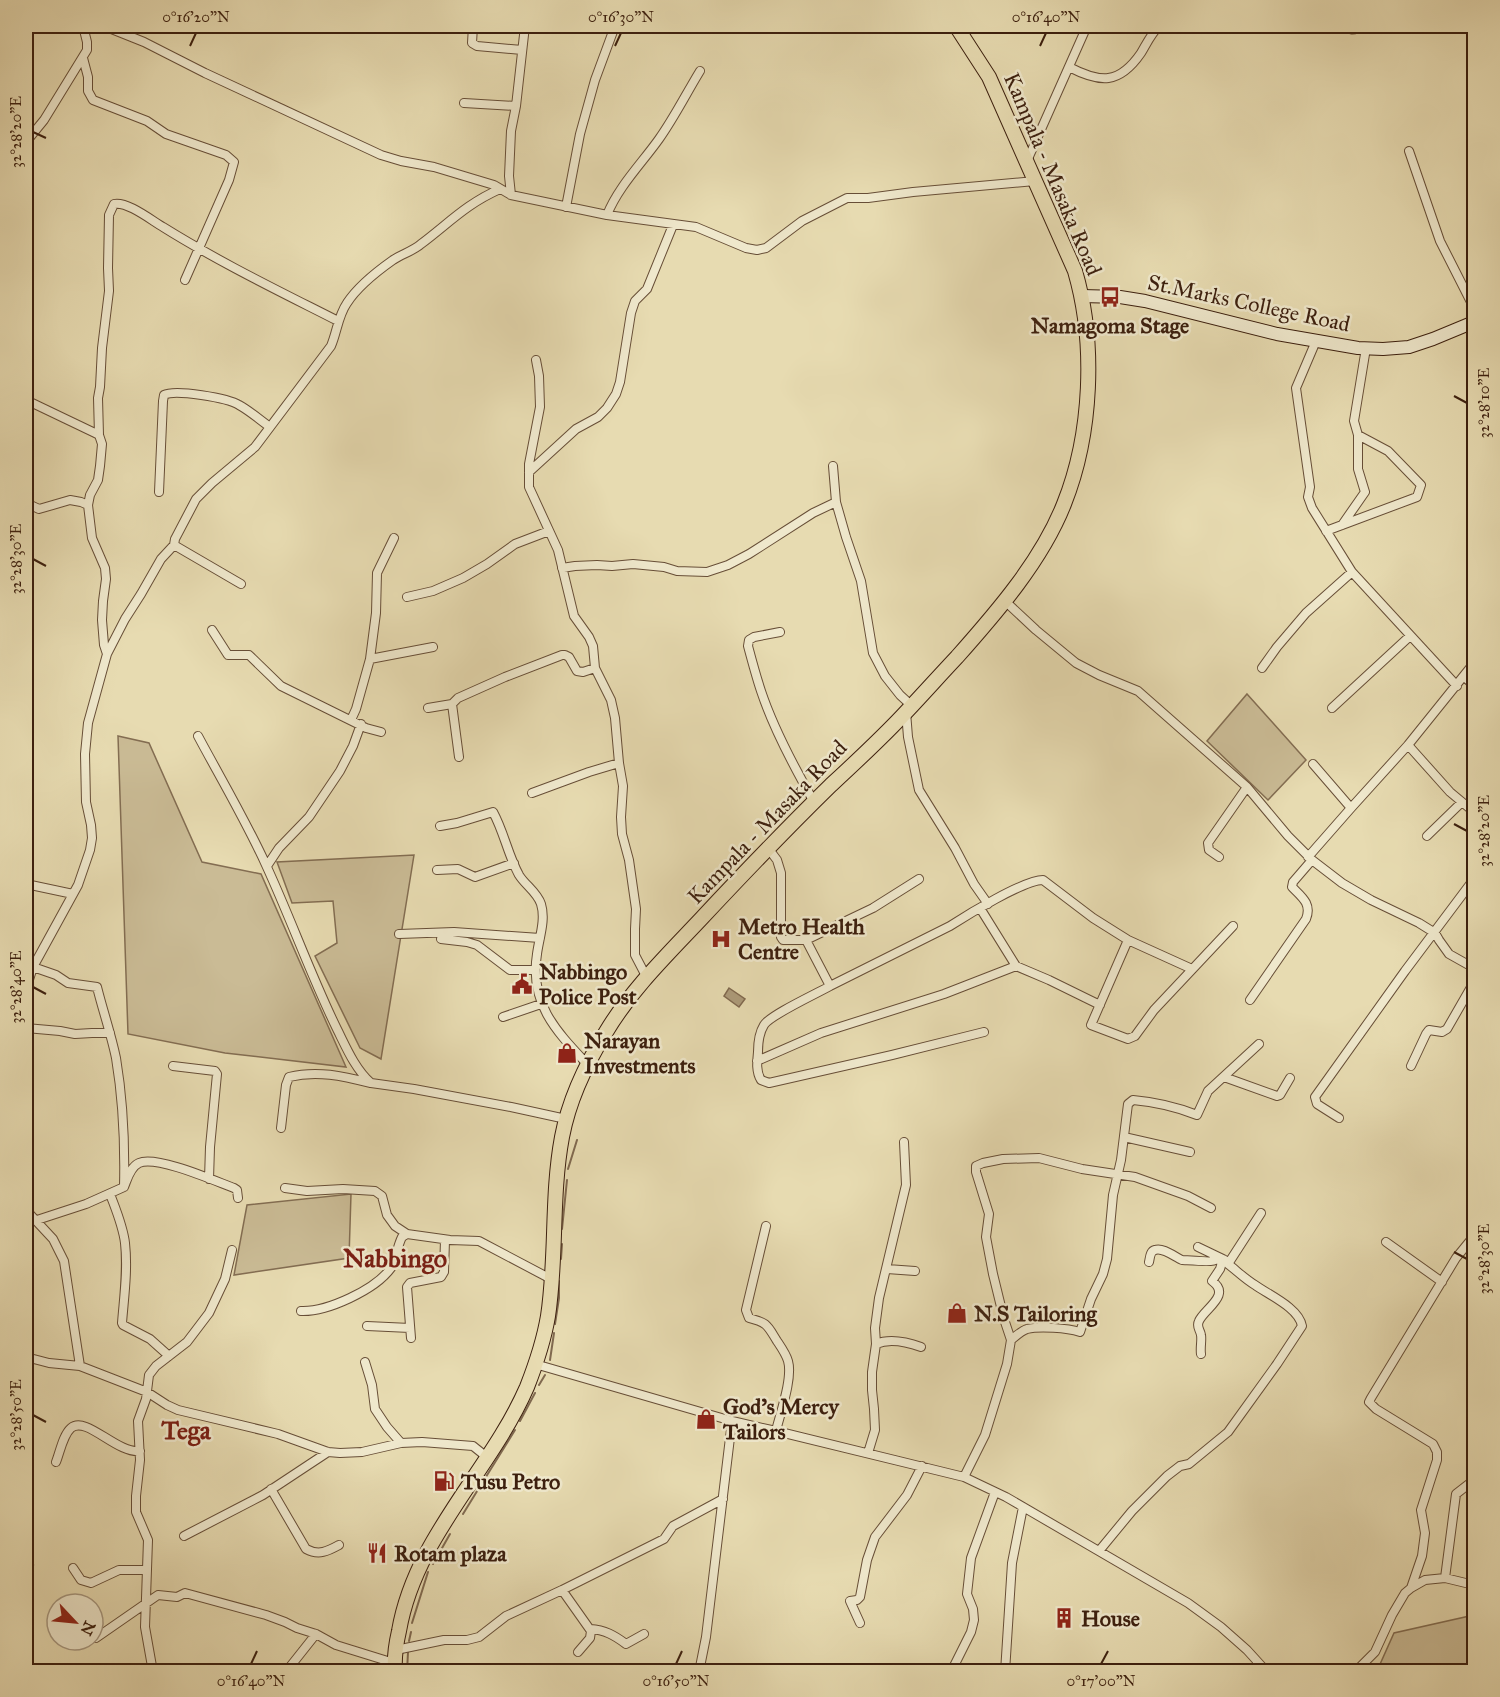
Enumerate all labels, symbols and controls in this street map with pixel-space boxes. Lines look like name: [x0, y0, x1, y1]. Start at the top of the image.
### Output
text: 0°16'20"N: [162, 8, 230, 26]
text: 0°16'30"N: [588, 8, 654, 26]
text: 0°16'40"N: [1012, 8, 1080, 26]
street label: Kampala - Masaka Road: [998, 68, 1108, 280]
text: 32°28'20"E: [7, 96, 25, 168]
street label: St.Marks College Road: [1145, 268, 1353, 338]
bus stop icon: Namagoma Stage: [1098, 285, 1122, 309]
place label: Namagoma Stage: [1031, 312, 1189, 339]
text: 32°28'10"E: [1475, 368, 1493, 438]
text: 32°28'30"E: [7, 524, 25, 594]
street label: Kampala - Masaka Road: [682, 734, 852, 910]
text: 32°28'20"E: [1475, 795, 1493, 867]
place label: Metro Health Centre: [738, 913, 865, 965]
hospital icon: Metro Health Centre: [709, 927, 733, 951]
text: 32°28'40"E: [7, 950, 25, 1023]
place label: Nabbingo Police Post: [539, 958, 637, 1010]
public building icon: Nabbingo Police Post: [510, 972, 534, 996]
place label: Narayan Investments: [584, 1027, 695, 1079]
shop icon: Narayan Investments: [555, 1041, 579, 1065]
text: 32°28'30"E: [1475, 1224, 1493, 1294]
district label: Nabbingo: [343, 1242, 447, 1275]
place label: N.S Tailoring: [974, 1300, 1097, 1327]
shop icon: N.S Tailoring: [945, 1301, 969, 1325]
text: 32°28'50"E: [7, 1379, 25, 1451]
place label: God's Mercy Tailors: [722, 1393, 841, 1445]
shop icon: God's Mercy Tailors: [694, 1407, 718, 1431]
district label: Tega: [160, 1414, 212, 1447]
place label: Tusu Petro: [460, 1468, 560, 1495]
fuel station icon: Tusu Petro: [432, 1469, 456, 1493]
place label: Rotam plaza: [394, 1540, 507, 1567]
restaurant icon: Rotam plaza: [365, 1541, 389, 1565]
north arrow: [45, 1592, 105, 1652]
place label: House: [1081, 1605, 1140, 1632]
building icon: House: [1052, 1606, 1076, 1630]
text: N: [76, 1618, 100, 1639]
text: 0°16'40"N: [217, 1672, 285, 1690]
text: 0°16'50"N: [643, 1672, 710, 1690]
text: 0°17'00"N: [1067, 1672, 1136, 1690]

